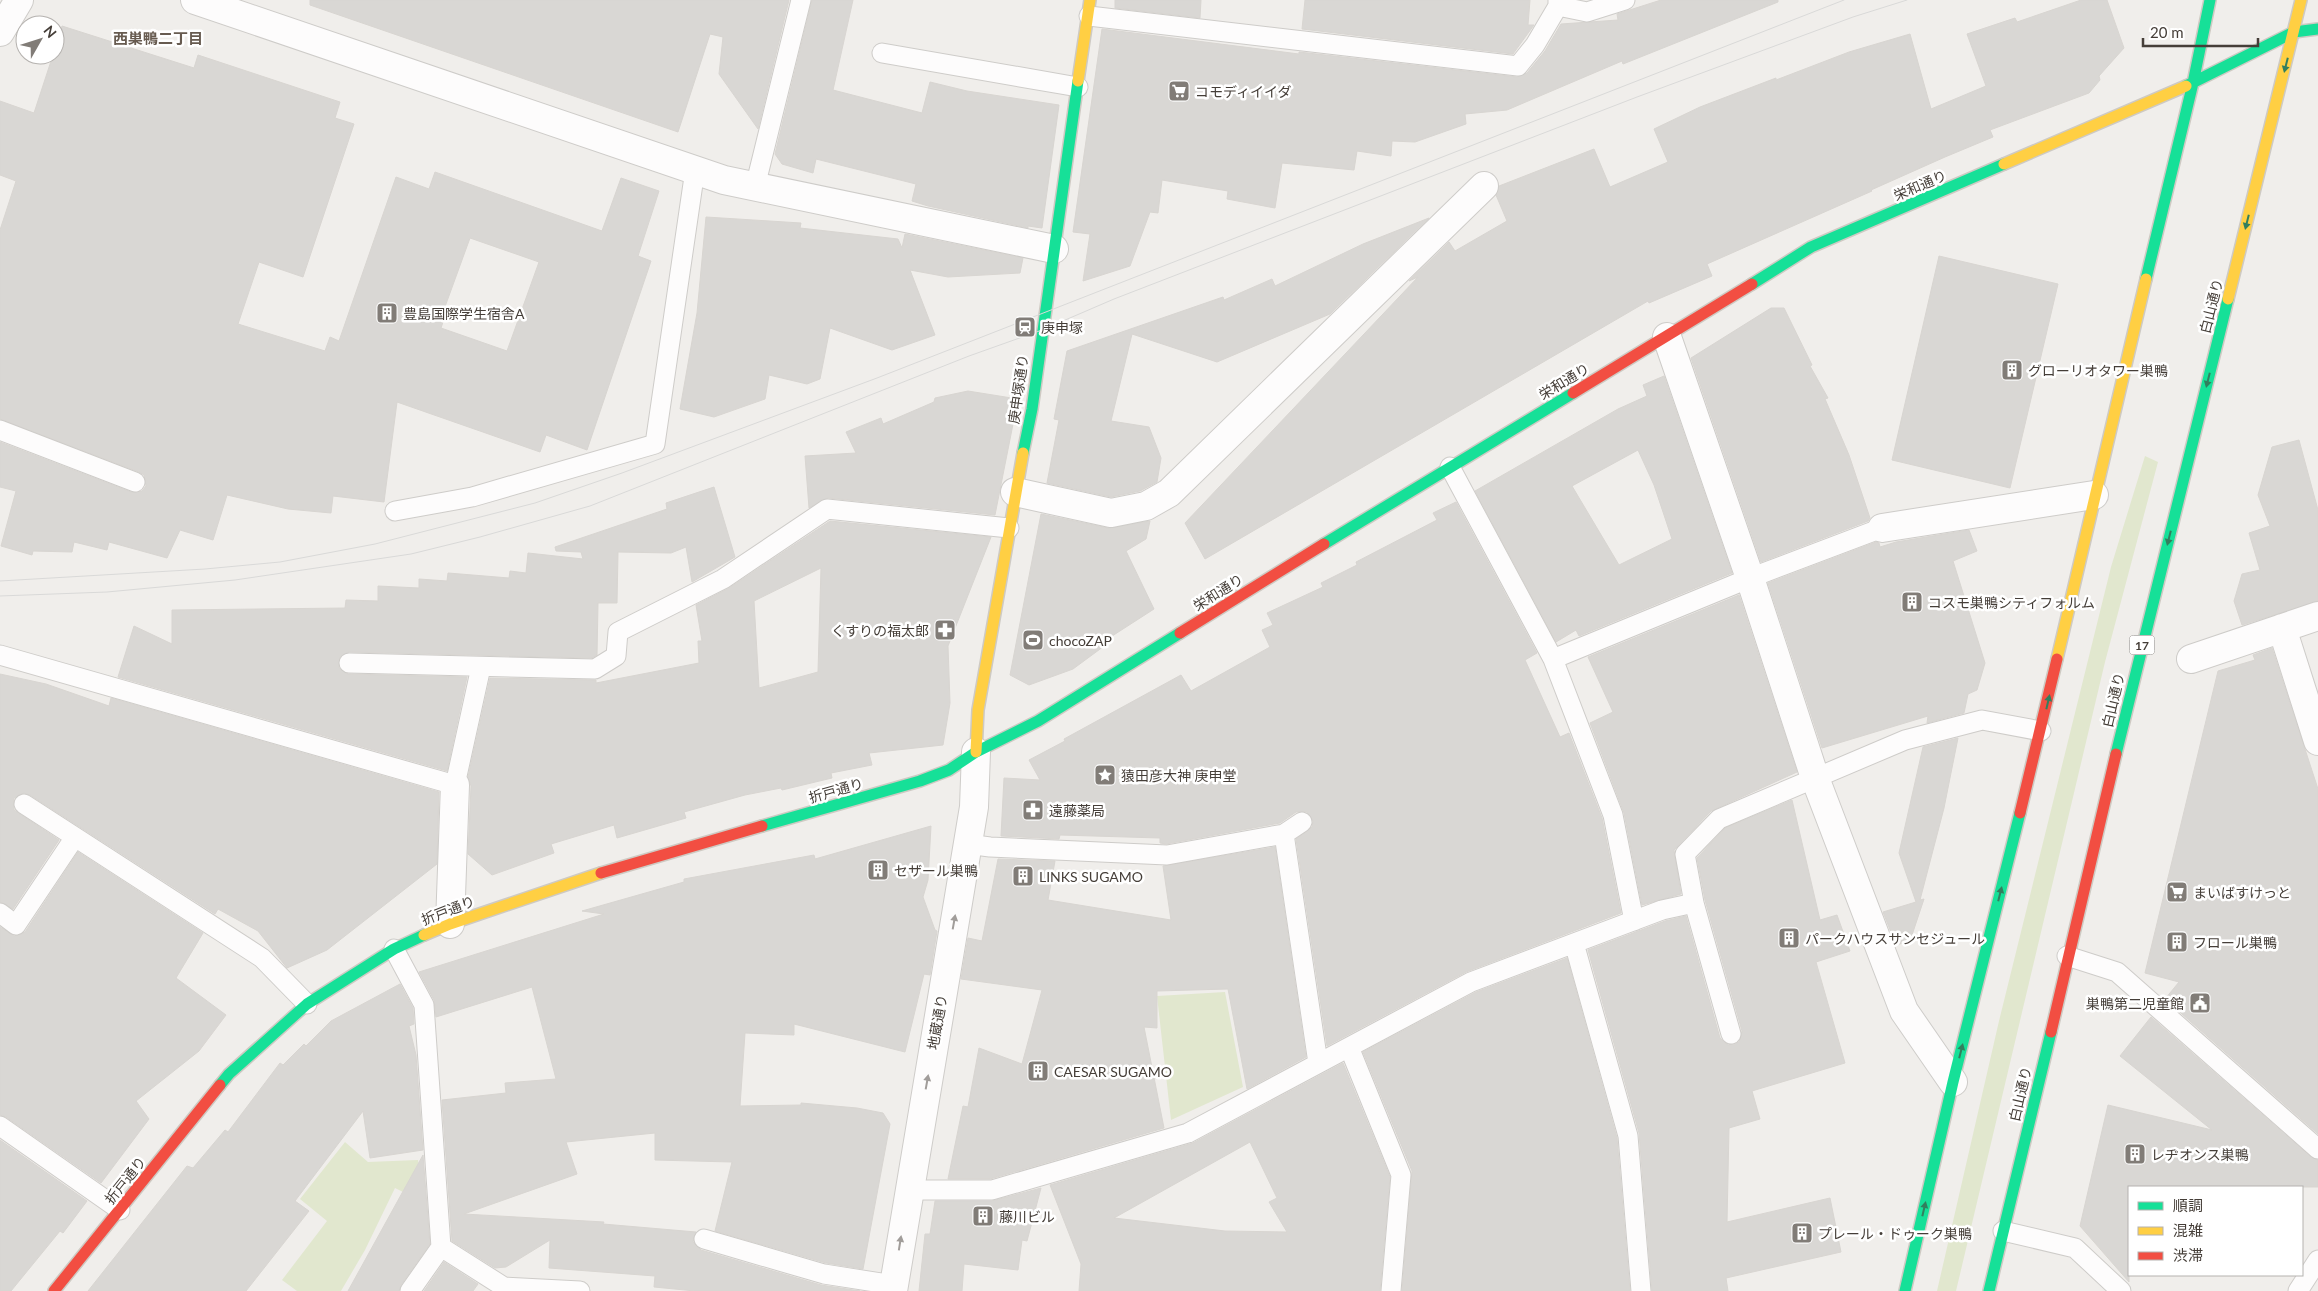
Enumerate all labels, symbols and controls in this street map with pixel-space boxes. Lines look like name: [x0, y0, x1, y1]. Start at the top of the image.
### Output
north arrow: [15, 15, 65, 65]
scale bar: [2143, 15, 2258, 47]
text: N: [40, 22, 60, 41]
text: 20 m: [2150, 23, 2184, 41]
district label: 西巣鴨二丁目: [113, 29, 203, 47]
one-way arrow: [2282, 57, 2290, 72]
supermarket icon: コモディイイダ: [1167, 79, 1191, 103]
place label: コモディイイダ: [1195, 83, 1291, 100]
street label: 栄和通り: [1891, 166, 1949, 204]
one-way arrow: [2243, 215, 2251, 230]
street label: 白山通り: [2196, 277, 2226, 335]
building icon: 豊島国際学生宿舎A: [375, 301, 399, 325]
place label: 豊島国際学生宿舎A: [403, 305, 525, 322]
station icon: 庚申塚: [1013, 315, 1037, 339]
place label: 庚申塚: [1041, 319, 1083, 336]
street label: 庚申塚通り: [1005, 353, 1031, 425]
building icon: グローリオタワー巣鴨: [2000, 358, 2024, 382]
street label: 栄和通り: [1536, 359, 1592, 403]
place label: グローリオタワー巣鴨: [2028, 362, 2168, 379]
one-way arrow: [2204, 373, 2212, 388]
one-way arrow: [2165, 530, 2173, 545]
street label: 栄和通り: [1190, 570, 1246, 614]
building icon: コスモ巣鴨シティフォルム: [1900, 590, 1924, 614]
place label: コスモ巣鴨シティフォルム: [1928, 594, 2095, 611]
pharmacy icon: くすりの福太郎: [933, 618, 957, 642]
place label: くすりの福太郎: [831, 622, 929, 639]
sports icon: chocoZAP: [1021, 628, 1045, 652]
place label: chocoZAP: [1049, 632, 1112, 649]
road number: 17: [2130, 636, 2154, 654]
street label: 白山通り: [2098, 671, 2128, 729]
one-way arrow: [2044, 693, 2052, 709]
place icon: 猿田彦大神 庚申堂: [1093, 763, 1117, 787]
place label: 猿田彦大神 庚申堂: [1121, 767, 1237, 784]
street label: 折戸通り: [807, 774, 865, 806]
pharmacy icon: 遠藤薬局: [1021, 798, 1045, 822]
place label: 遠藤薬局: [1049, 802, 1105, 819]
building icon: セザール巣鴨: [866, 858, 890, 882]
place label: セザール巣鴨: [894, 862, 978, 879]
building icon: LINKS SUGAMO: [1011, 864, 1035, 888]
place label: LINKS SUGAMO: [1039, 868, 1143, 885]
supermarket icon: まいばすけっと: [2165, 880, 2189, 904]
place label: まいばすけっと: [2193, 884, 2291, 901]
one-way arrow: [1997, 886, 2005, 901]
street label: 折戸通り: [419, 892, 477, 928]
one-way arrow: [950, 914, 958, 930]
building icon: パークハウスサンセジュール: [1777, 926, 1801, 950]
place label: パークハウスサンセジュール: [1805, 930, 1985, 947]
building icon: フロール巣鴨: [2165, 930, 2189, 954]
place label: フロール巣鴨: [2193, 934, 2277, 951]
public building icon: 巣鴨第二児童館: [2188, 991, 2212, 1015]
street label: 地蔵通り: [924, 993, 950, 1051]
place label: 巣鴨第二児童館: [2086, 995, 2184, 1012]
one-way arrow: [1957, 1044, 1965, 1059]
building icon: CAESAR SUGAMO: [1026, 1059, 1050, 1083]
place label: CAESAR SUGAMO: [1054, 1063, 1172, 1080]
street label: 白山通り: [2005, 1065, 2035, 1123]
one-way arrow: [923, 1074, 931, 1090]
building icon: レヂオンス巣鴨: [2123, 1142, 2147, 1166]
place label: レヂオンス巣鴨: [2151, 1146, 2249, 1163]
street label: 折戸通り: [101, 1153, 149, 1207]
legend: [2128, 1186, 2303, 1276]
text: 順調: [2173, 1196, 2203, 1214]
one-way arrow: [1920, 1202, 1928, 1217]
building icon: 藤川ビル: [971, 1204, 995, 1228]
place label: 藤川ビル: [999, 1208, 1055, 1225]
building icon: プレール・ドゥーク巣鴨: [1790, 1221, 1814, 1245]
text: 混雑: [2173, 1221, 2203, 1239]
place label: プレール・ドゥーク巣鴨: [1818, 1225, 1972, 1242]
one-way arrow: [897, 1234, 905, 1250]
text: 渋滞: [2173, 1246, 2203, 1264]

